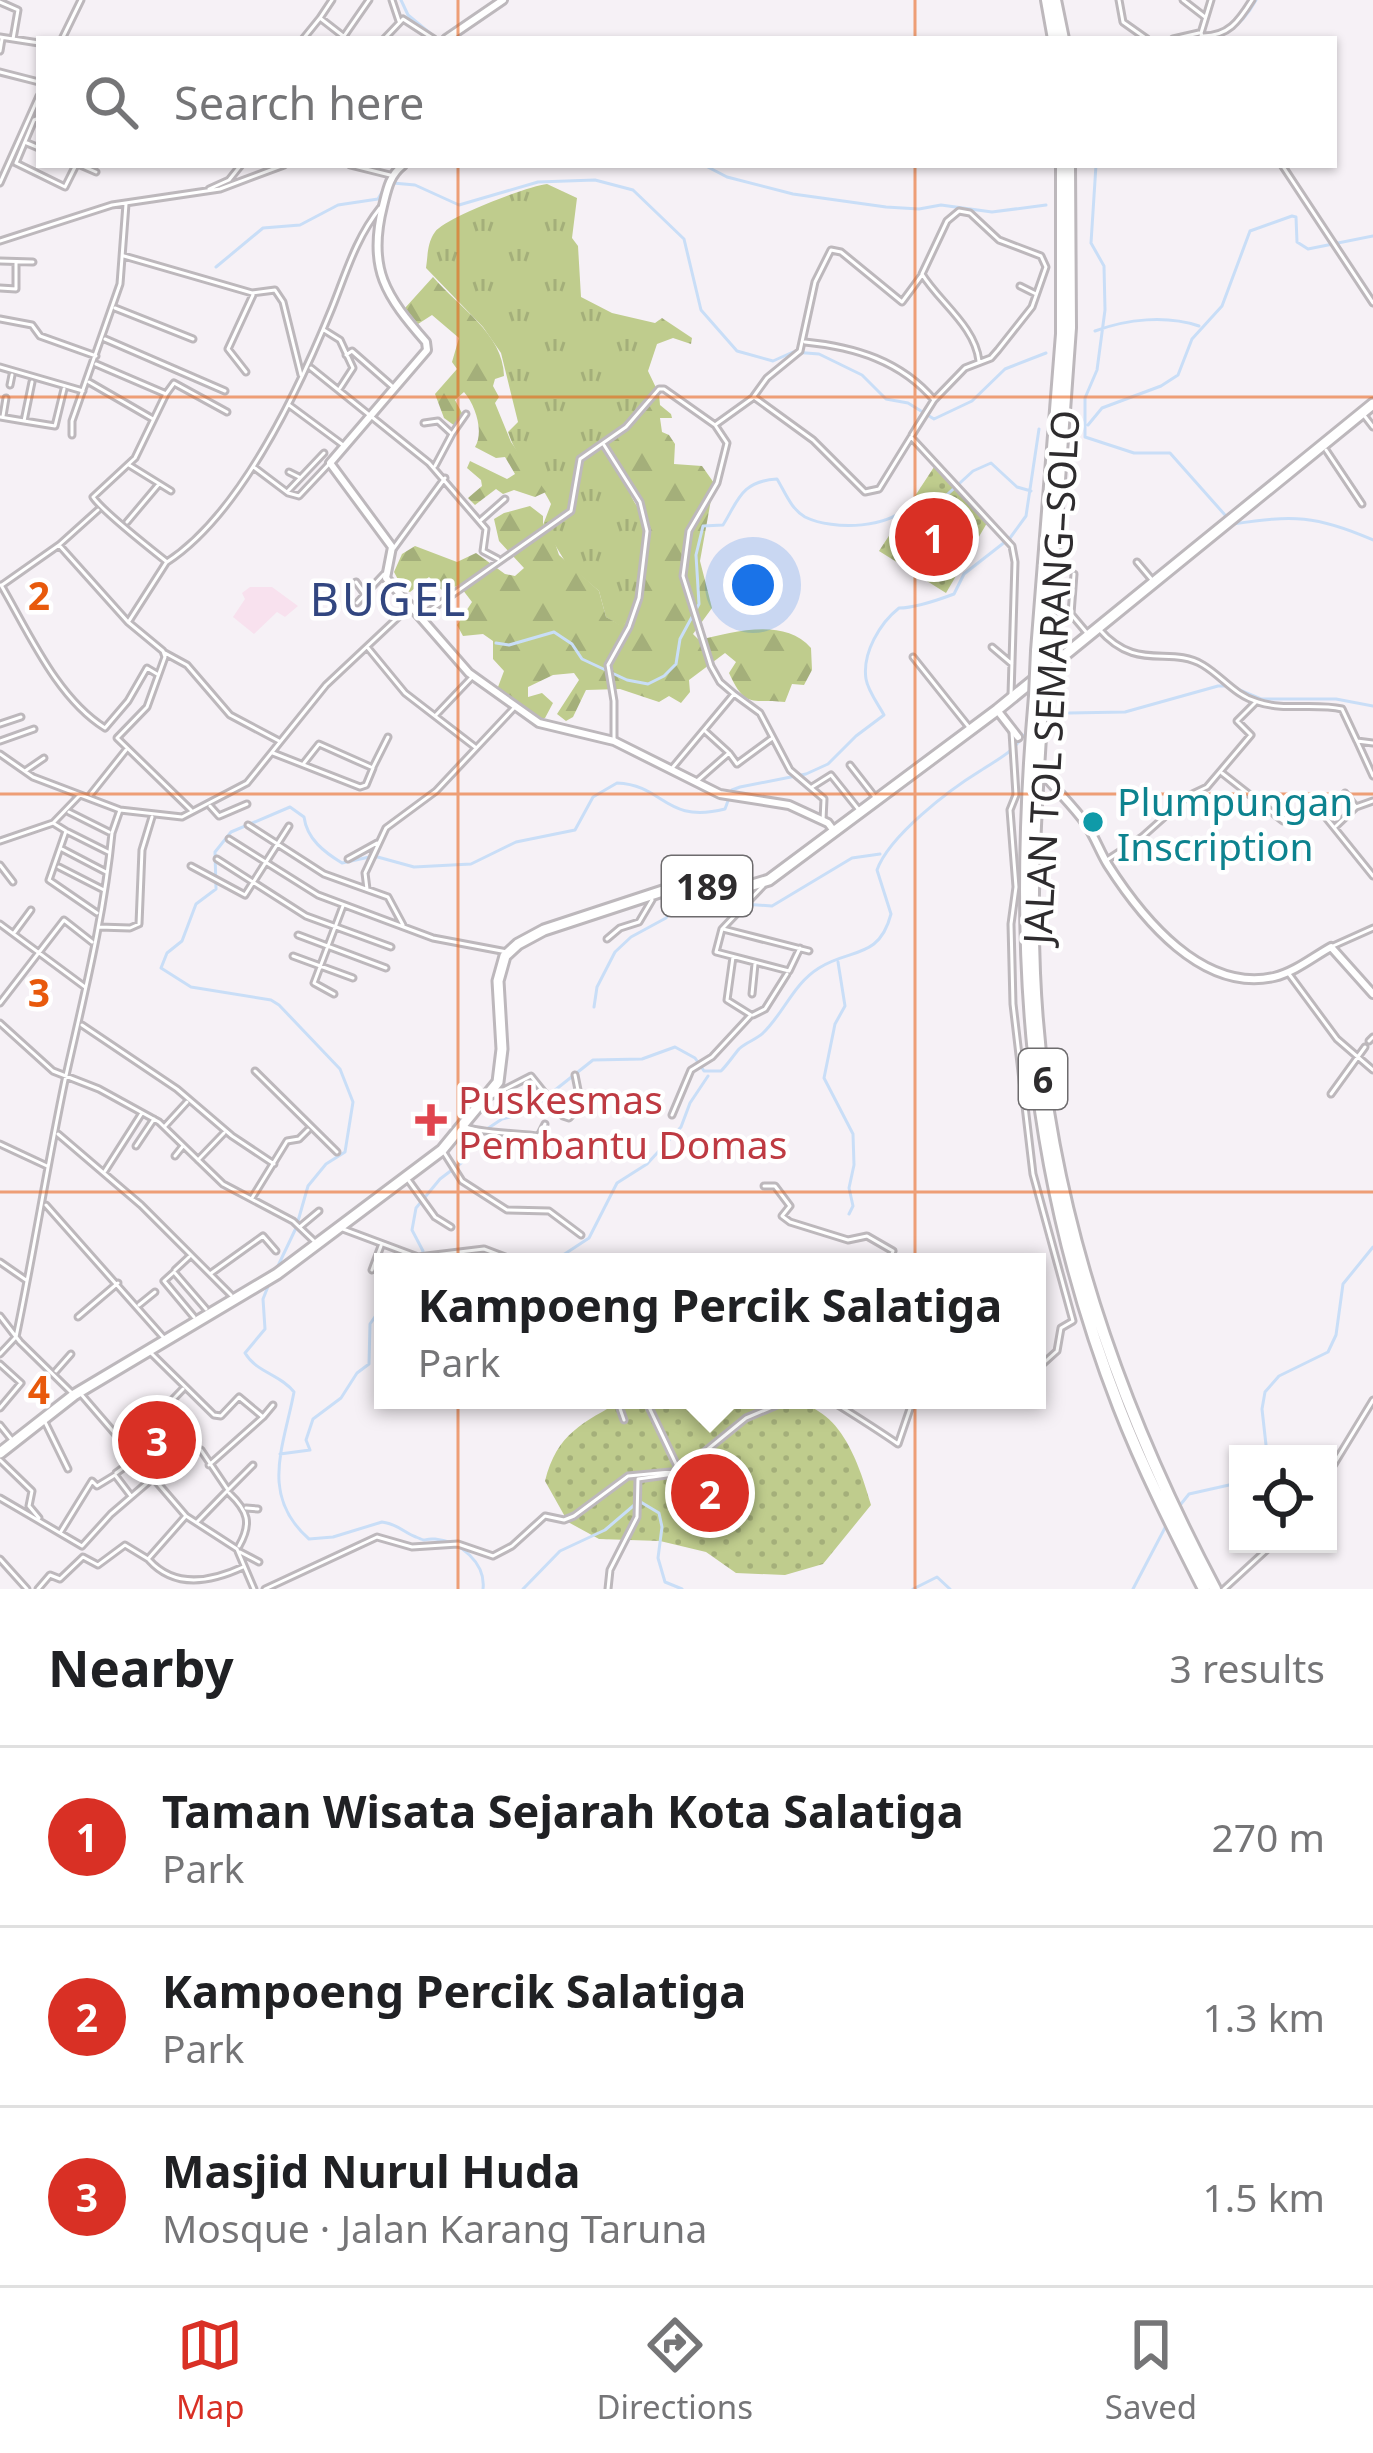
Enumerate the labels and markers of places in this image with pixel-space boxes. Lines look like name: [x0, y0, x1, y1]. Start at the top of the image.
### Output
pin: 1: [895, 492, 973, 582]
place label: Plumpungan Inscription: [1117, 774, 1353, 872]
marker: Plumpungan Inscription: [1080, 809, 1106, 835]
place label: Puskesmas Pembantu Domas: [458, 1072, 787, 1170]
marker: Puskesmas Pembantu Domas: [415, 1104, 447, 1136]
pin: 3: [118, 1395, 196, 1485]
pin: 2: [671, 1448, 749, 1538]

